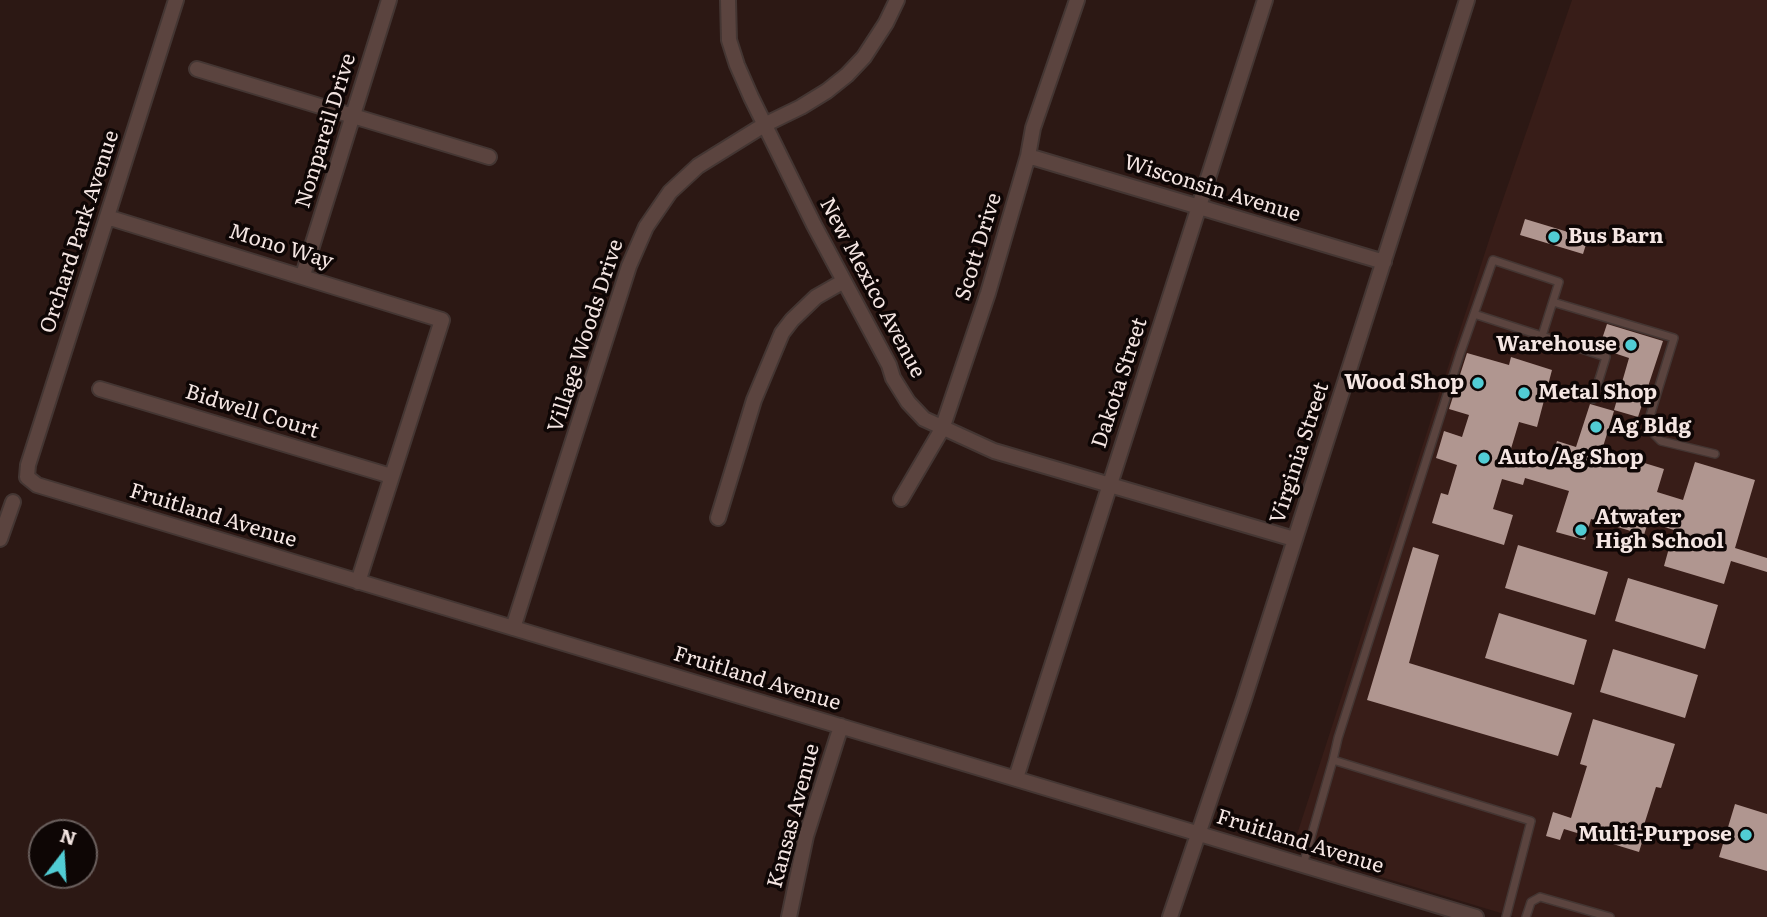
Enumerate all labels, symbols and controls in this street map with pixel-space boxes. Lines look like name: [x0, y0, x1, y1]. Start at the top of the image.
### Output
street label: Nonpareil Drive: [291, 51, 361, 211]
street label: Orchard Park Avenue: [35, 127, 125, 337]
street label: Wisconsin Avenue: [1121, 150, 1303, 228]
street label: Scott Drive: [951, 190, 1007, 304]
street label: New Mexico Avenue: [814, 194, 930, 382]
street label: Mono Way: [226, 219, 336, 275]
place label: Bus Barn: [1568, 224, 1664, 250]
marker: Bus Barn: [1546, 229, 1562, 245]
street label: Village Woods Drive: [543, 236, 629, 436]
street label: Dakota Street: [1087, 315, 1153, 451]
place label: Warehouse: [1496, 332, 1617, 358]
marker: Warehouse: [1623, 337, 1639, 353]
place label: Wood Shop: [1344, 370, 1464, 396]
marker: Wood Shop: [1470, 375, 1486, 391]
street label: Virginia Street: [1265, 379, 1335, 527]
street label: Bidwell Court: [182, 380, 322, 444]
place label: Metal Shop: [1538, 380, 1657, 406]
marker: Metal Shop: [1516, 385, 1532, 401]
place label: Ag Bldg: [1610, 414, 1691, 440]
marker: Ag Bldg: [1588, 419, 1604, 435]
place label: Auto/Ag Shop: [1498, 445, 1644, 471]
marker: Auto/Ag Shop: [1476, 450, 1492, 466]
street label: Fruitland Avenue: [126, 479, 300, 553]
place label: Atwater High School: [1595, 505, 1724, 555]
marker: Atwater High School: [1573, 522, 1589, 538]
street label: Fruitland Avenue: [670, 642, 844, 716]
street label: Kansas Avenue: [763, 741, 825, 891]
street label: Fruitland Avenue: [1213, 805, 1387, 879]
north arrow: [28, 819, 98, 889]
text: N: [57, 820, 80, 852]
place label: Multi-Purpose: [1578, 822, 1732, 848]
marker: Multi-Purpose: [1738, 827, 1754, 843]

